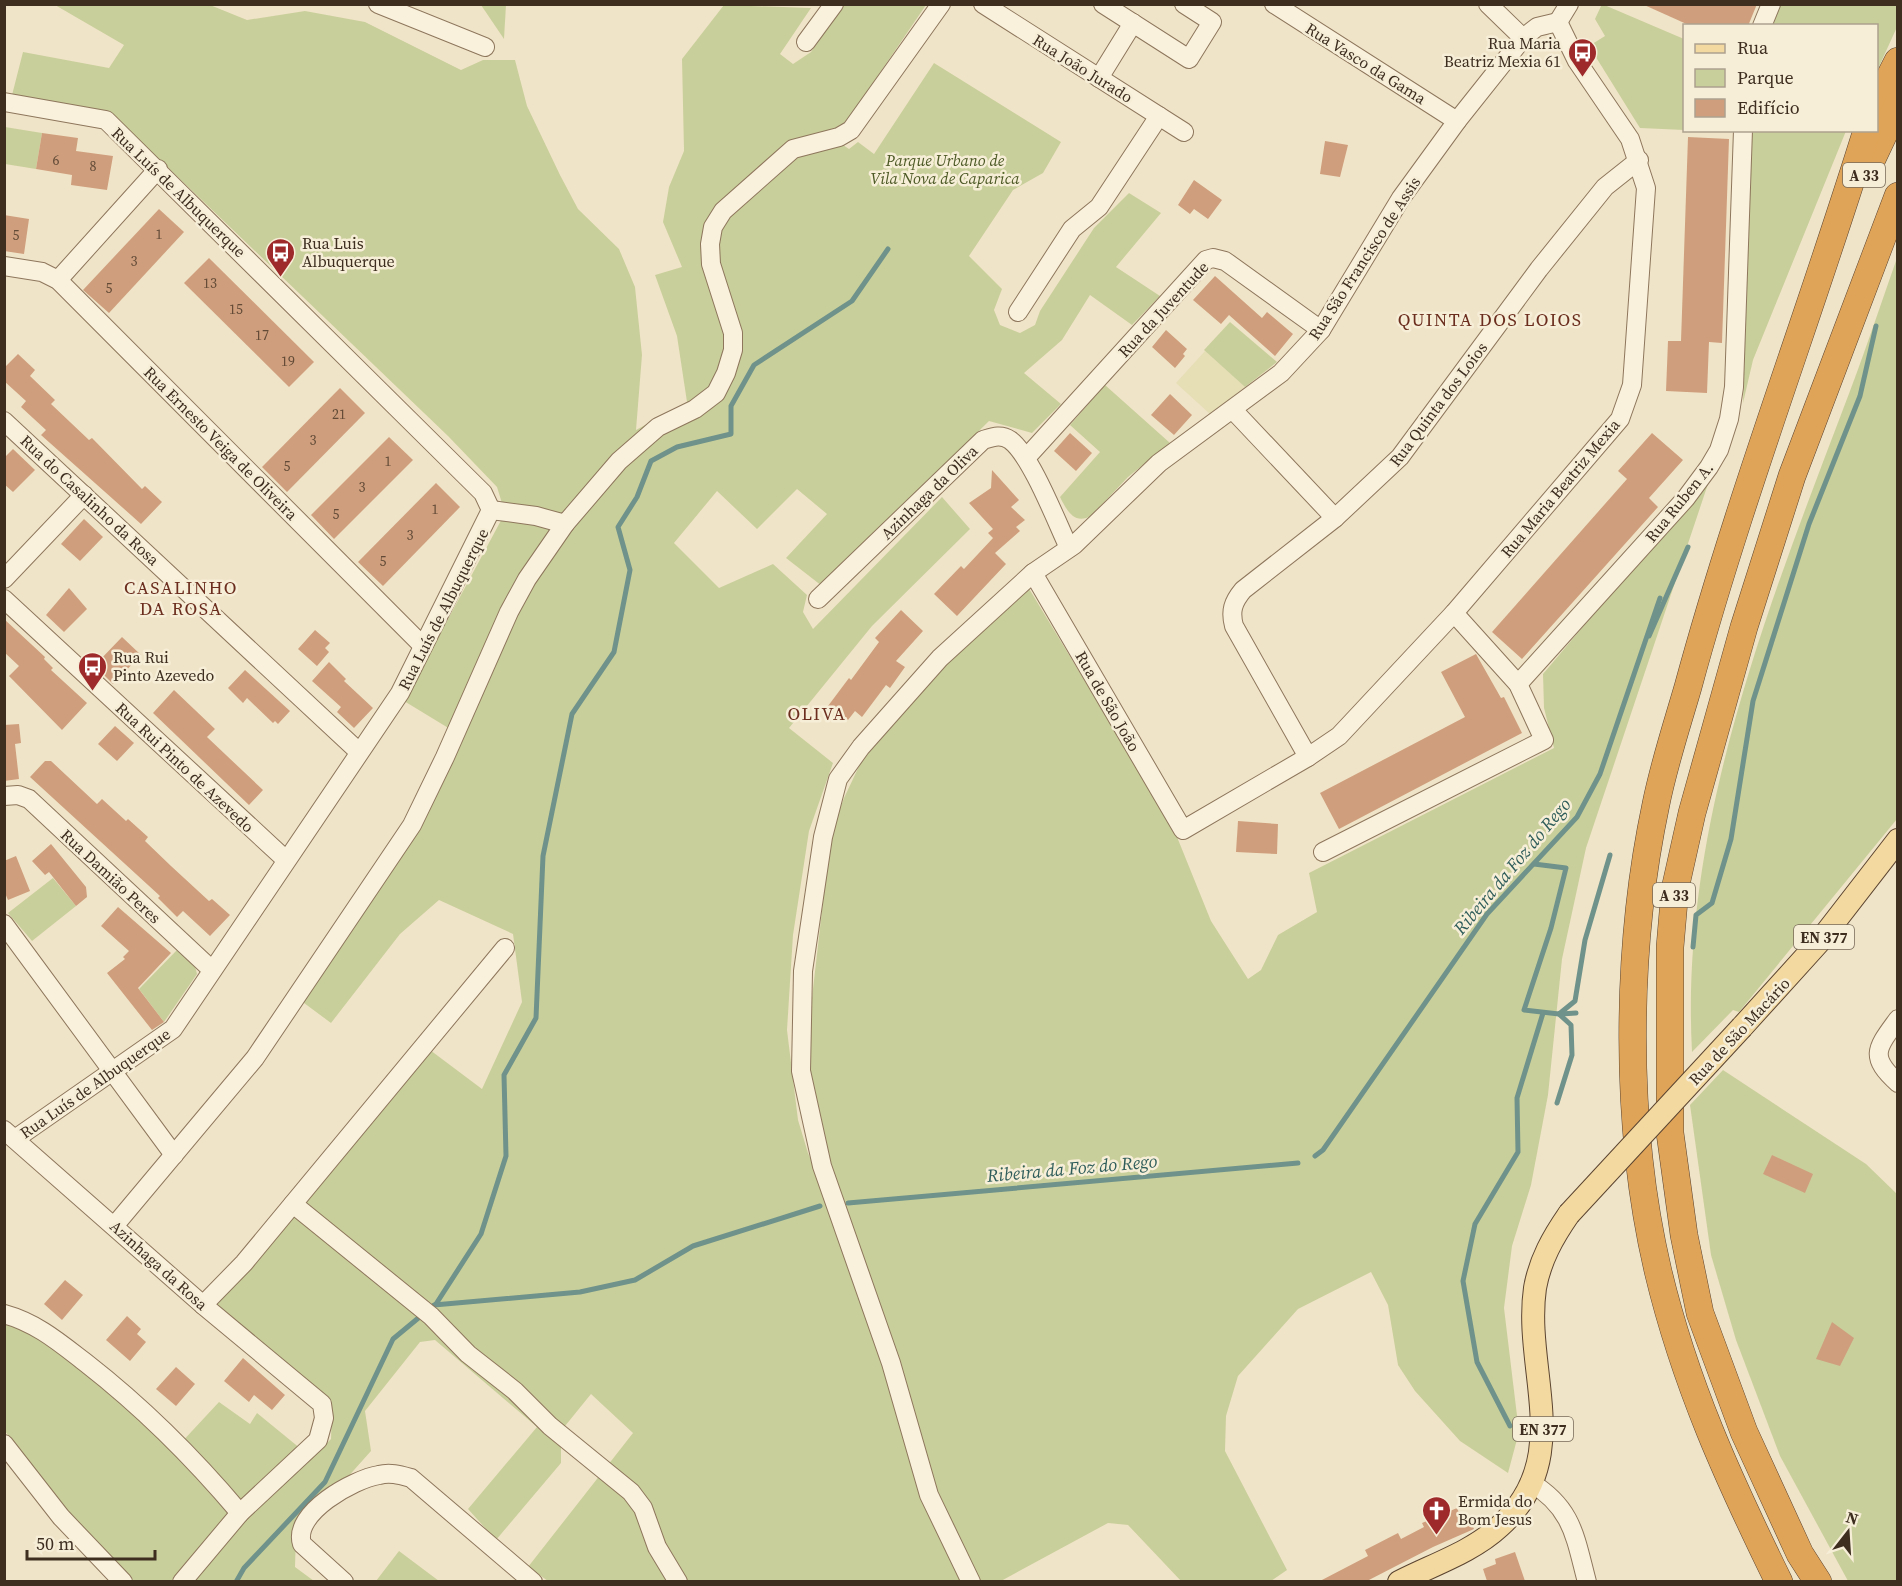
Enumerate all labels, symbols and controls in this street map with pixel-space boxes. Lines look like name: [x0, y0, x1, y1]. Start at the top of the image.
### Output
street label: Rua Vasco da Gama: [1302, 17, 1431, 109]
legend: [1683, 24, 1878, 132]
street label: Rua João Jurado: [1029, 28, 1137, 108]
place label: Rua Maria Beatriz Mexia 61: [1444, 32, 1562, 72]
text: Rua: [1737, 35, 1769, 60]
bus stop icon: Rua Maria Beatriz Mexia 61: [1566, 36, 1598, 78]
text: Parque: [1737, 65, 1794, 90]
text: Edifício: [1737, 95, 1800, 120]
street label: Rua Luís de Albuquerque: [107, 122, 251, 262]
park label: Parque Urbano de Vila Nova de Caparica: [870, 149, 1020, 189]
house number: 6: [53, 150, 60, 170]
house number: 8: [90, 156, 97, 176]
road number: A 33: [1843, 163, 1885, 187]
street label: Rua São Francisco de Assis: [1303, 172, 1425, 344]
house number: 1: [156, 224, 163, 244]
house number: 5: [13, 225, 20, 245]
place label: Rua Luis Albuquerque: [302, 232, 395, 272]
bus stop icon: Rua Luis Albuquerque: [265, 236, 297, 278]
house number: 3: [131, 251, 138, 271]
street label: Rua da Juventude: [1113, 256, 1213, 362]
house number: 13: [203, 273, 217, 293]
house number: 5: [106, 278, 113, 298]
house number: 15: [229, 299, 243, 319]
district label: QUINTA DOS LOIOS: [1398, 307, 1582, 332]
house number: 17: [255, 325, 269, 345]
street label: Rua Quinta dos Loios: [1384, 337, 1492, 471]
house number: 19: [281, 351, 295, 371]
street label: Rua Ernesto Veiga de Oliveira: [139, 361, 303, 525]
house number: 21: [332, 404, 346, 424]
street label: Rua Maria Beatriz Mexia: [1495, 413, 1625, 562]
street label: Rua do Casalinho da Rosa: [16, 430, 165, 571]
house number: 3: [310, 430, 317, 450]
street label: Azinhaga da Oliva: [876, 439, 983, 544]
house number: 1: [385, 451, 392, 471]
house number: 5: [284, 456, 291, 476]
street label: Rua Ruben A.: [1640, 457, 1718, 547]
house number: 3: [359, 477, 366, 497]
house number: 1: [432, 499, 439, 519]
house number: 5: [333, 504, 340, 524]
street label: Rua Luís de Albuquerque: [393, 524, 493, 694]
house number: 3: [407, 525, 414, 545]
house number: 5: [380, 551, 387, 571]
district label: CASALINHO DA ROSA: [124, 575, 238, 621]
place label: Rua Rui Pinto Azevedo: [113, 646, 215, 686]
street label: Rua de São João: [1070, 647, 1146, 755]
bus stop icon: Rua Rui Pinto Azevedo: [76, 650, 108, 692]
street label: Rua Rui Pinto de Azevedo: [111, 697, 259, 837]
district label: OLIVA: [788, 701, 846, 726]
water label: Ribeira da Foz do Rego: [1447, 792, 1577, 940]
street label: Rua Damião Peres: [56, 824, 166, 928]
road number: A 33: [1653, 883, 1695, 907]
road number: EN 377: [1794, 925, 1854, 949]
street label: Rua de São Macário: [1683, 972, 1795, 1090]
street label: Rua Luís de Albuquerque: [15, 1023, 175, 1143]
water label: Ribeira da Foz do Rego: [985, 1148, 1158, 1188]
street label: Azinhaga da Rosa: [105, 1215, 213, 1315]
road number: EN 377: [1513, 1417, 1573, 1441]
place label: Ermida do Bom Jesus: [1458, 1490, 1532, 1530]
church icon: Ermida do Bom Jesus: [1421, 1494, 1453, 1536]
north arrow: [1818, 1502, 1878, 1562]
text: N: [1844, 1505, 1862, 1530]
scale bar: [27, 1523, 154, 1561]
text: 50 m: [36, 1531, 74, 1556]

